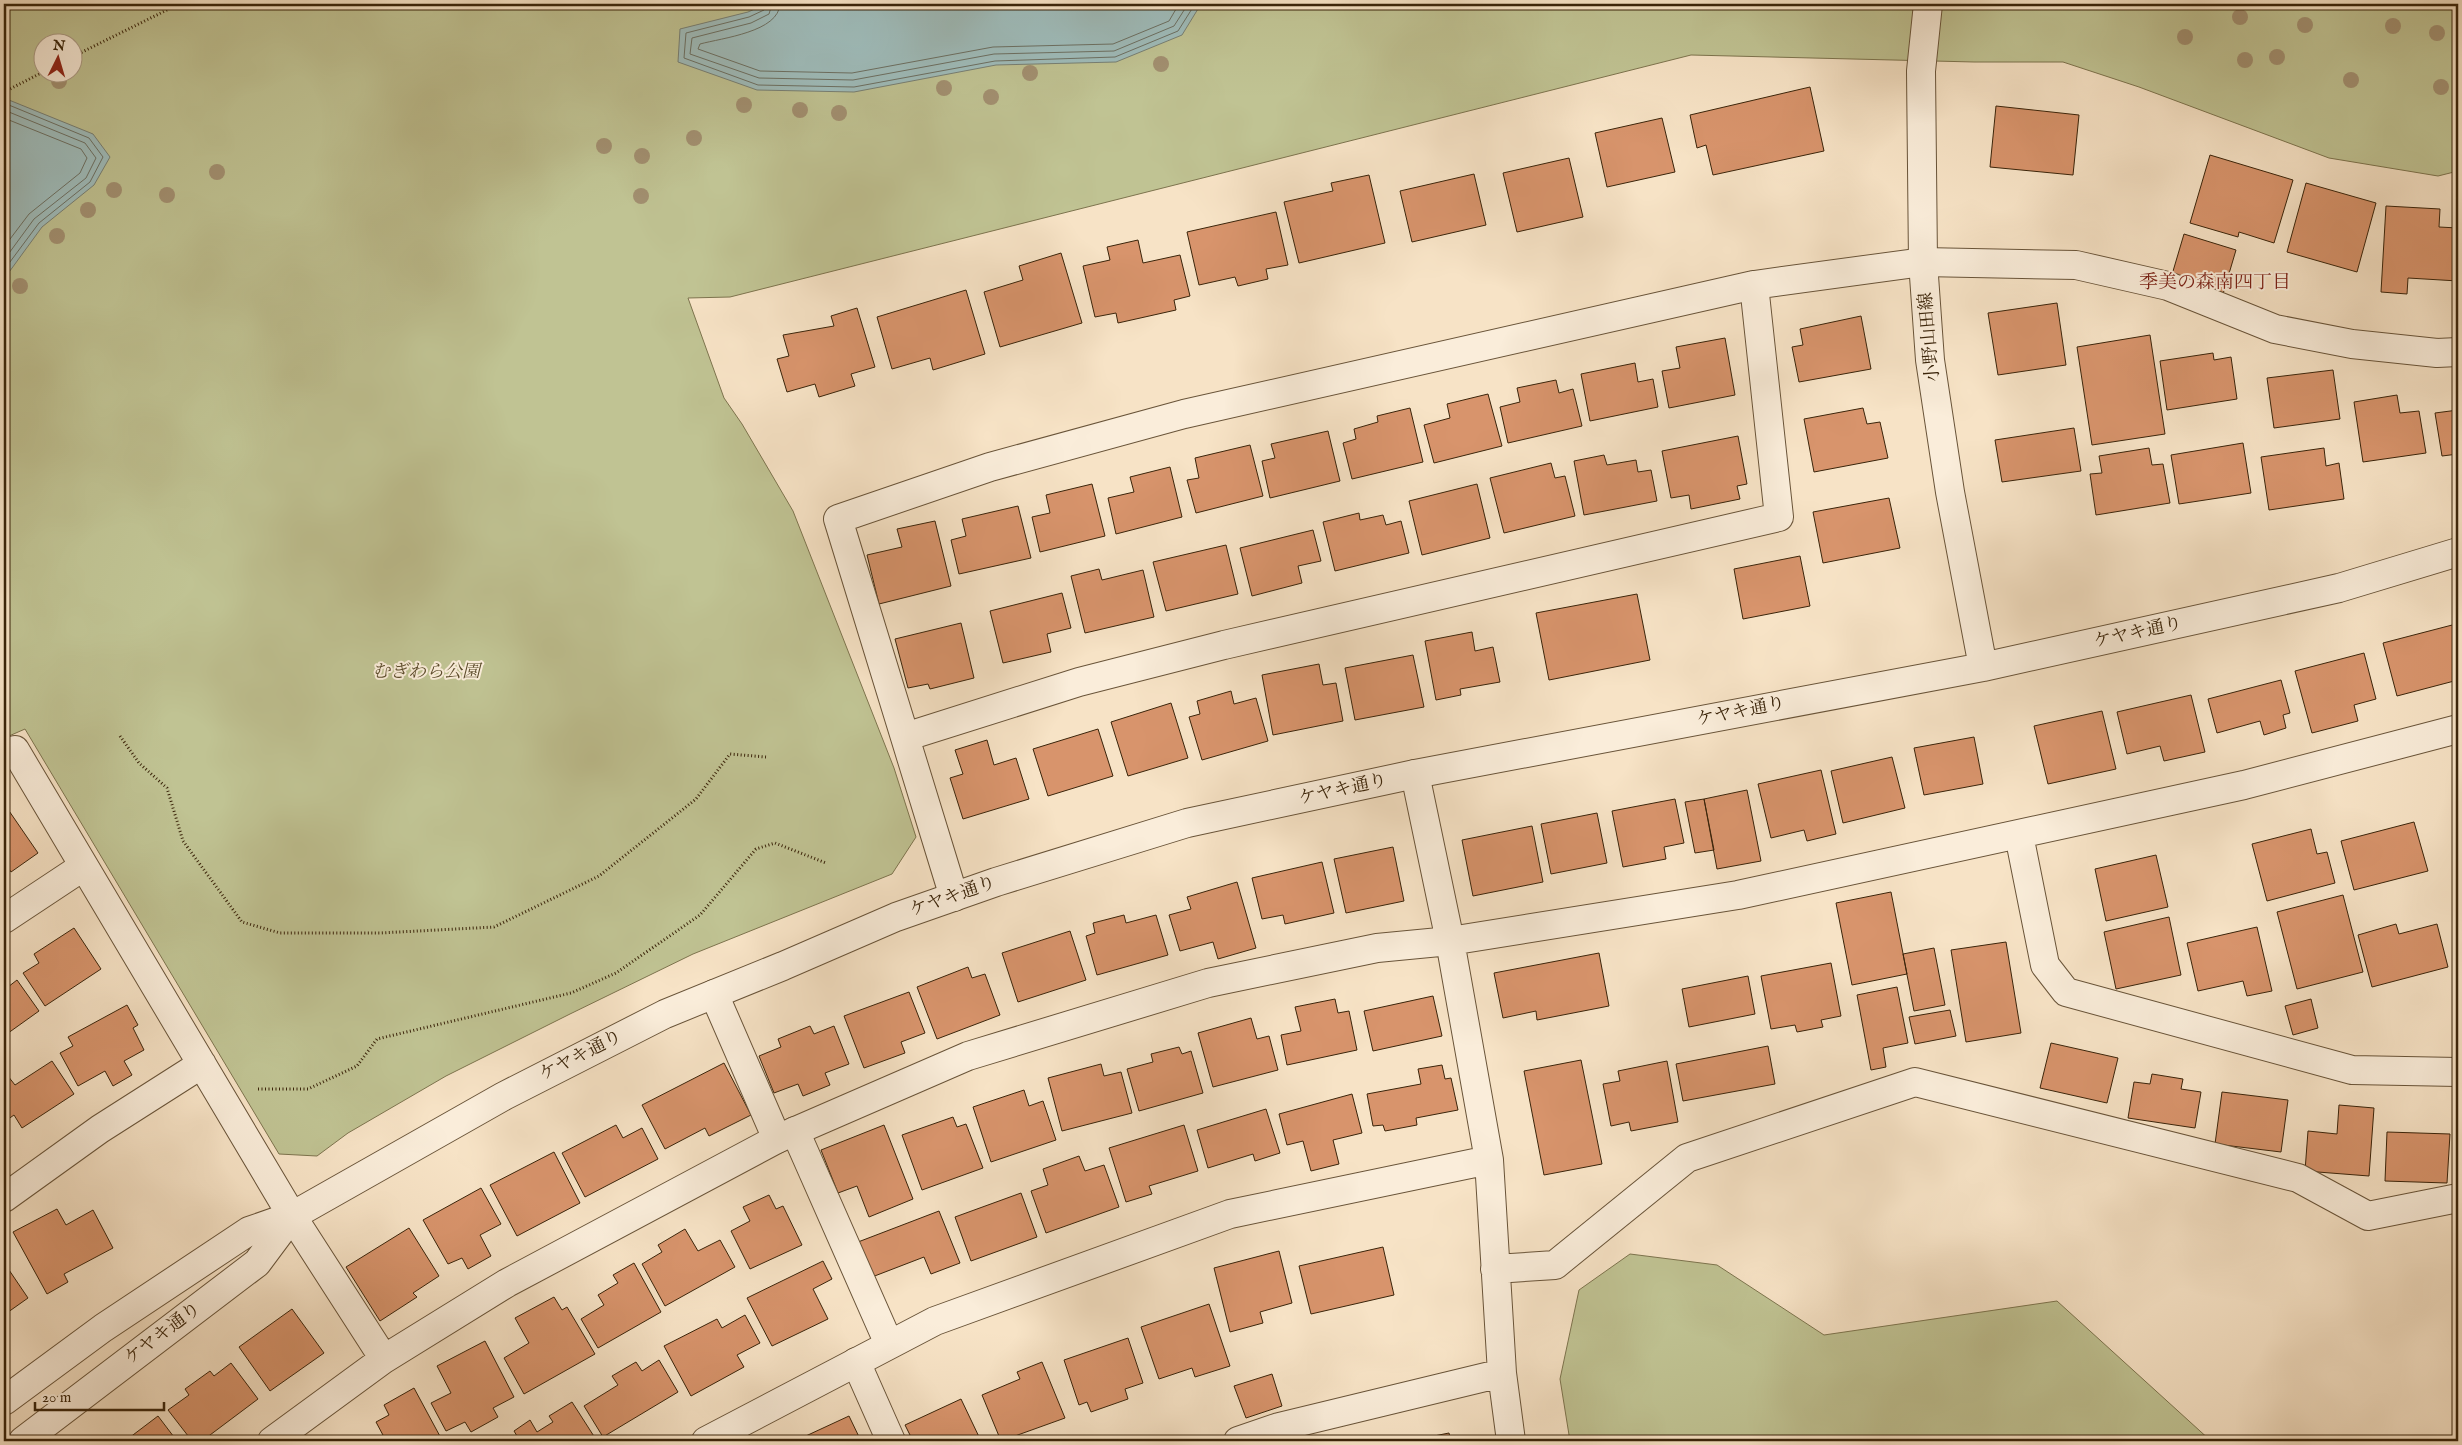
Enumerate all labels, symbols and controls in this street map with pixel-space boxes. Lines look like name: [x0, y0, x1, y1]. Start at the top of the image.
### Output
north arrow: [32, 32, 82, 82]
text: N: [51, 36, 66, 56]
district label: 季美の森南四丁目: [2139, 271, 2291, 295]
street label: 小野山田線: [1915, 291, 1945, 383]
street label: ケヤキ通り: [2092, 612, 2184, 654]
park label: むぎわら公園: [372, 661, 483, 684]
street label: ケヤキ通り: [1695, 692, 1787, 732]
street label: ケヤキ通り: [1297, 769, 1389, 811]
street label: ケヤキ通り: [907, 872, 999, 922]
street label: ケヤキ通り: [536, 1025, 626, 1087]
street label: ケヤキ通り: [120, 1298, 206, 1370]
scale bar: [35, 1380, 164, 1412]
text: 20 m: [42, 1388, 72, 1407]

